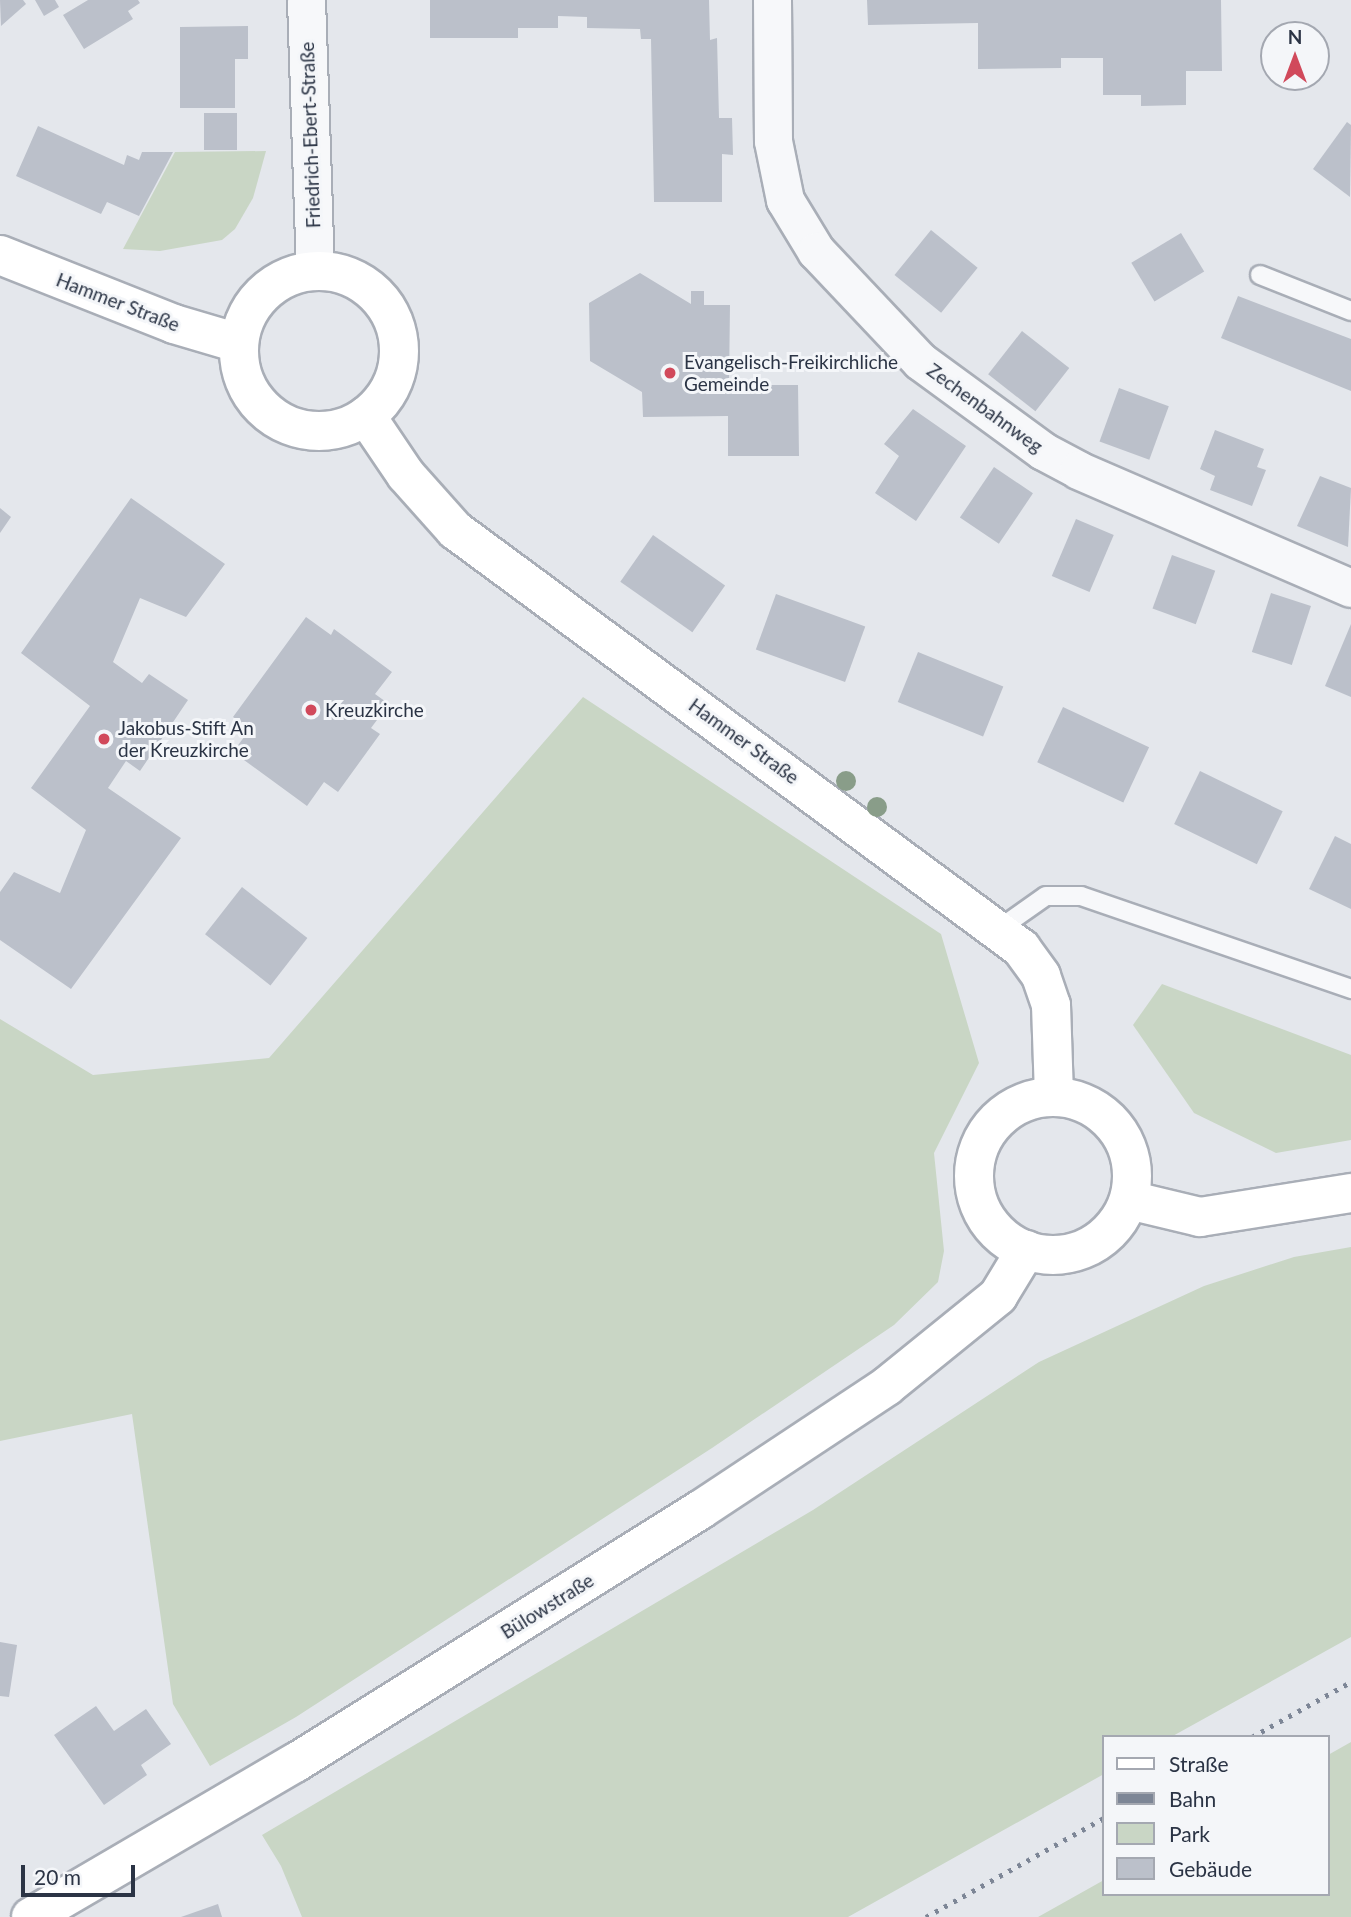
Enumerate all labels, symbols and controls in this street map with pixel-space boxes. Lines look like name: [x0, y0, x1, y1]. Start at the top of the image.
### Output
north arrow: [1260, 21, 1330, 91]
text: N: [1288, 25, 1302, 48]
street label: Friedrich-Ebert-Straße: [295, 41, 325, 229]
street label: Hammer Straße: [53, 268, 183, 336]
place label: Evangelisch-Freikirchliche Gemeinde: [684, 351, 898, 395]
street label: Zechenbahnweg: [923, 358, 1047, 458]
marker: Evangelisch-Freikirchliche Gemeinde: [662, 365, 678, 381]
street label: Hammer Straße: [684, 693, 804, 789]
place label: Kreuzkirche: [325, 699, 424, 721]
marker: Kreuzkirche: [303, 702, 319, 718]
place label: Jakobus-Stift An der Kreuzkirche: [118, 717, 254, 761]
marker: Jakobus-Stift An der Kreuzkirche: [96, 731, 112, 747]
street label: Bülowstraße: [496, 1569, 598, 1643]
legend: [1102, 1735, 1330, 1896]
text: Straße: [1169, 1751, 1229, 1776]
text: Bahn: [1169, 1786, 1216, 1811]
text: Park: [1169, 1821, 1210, 1846]
scale bar: [24, 1850, 138, 1894]
text: Gebäude: [1169, 1856, 1252, 1881]
text: 20 m: [34, 1864, 81, 1889]

